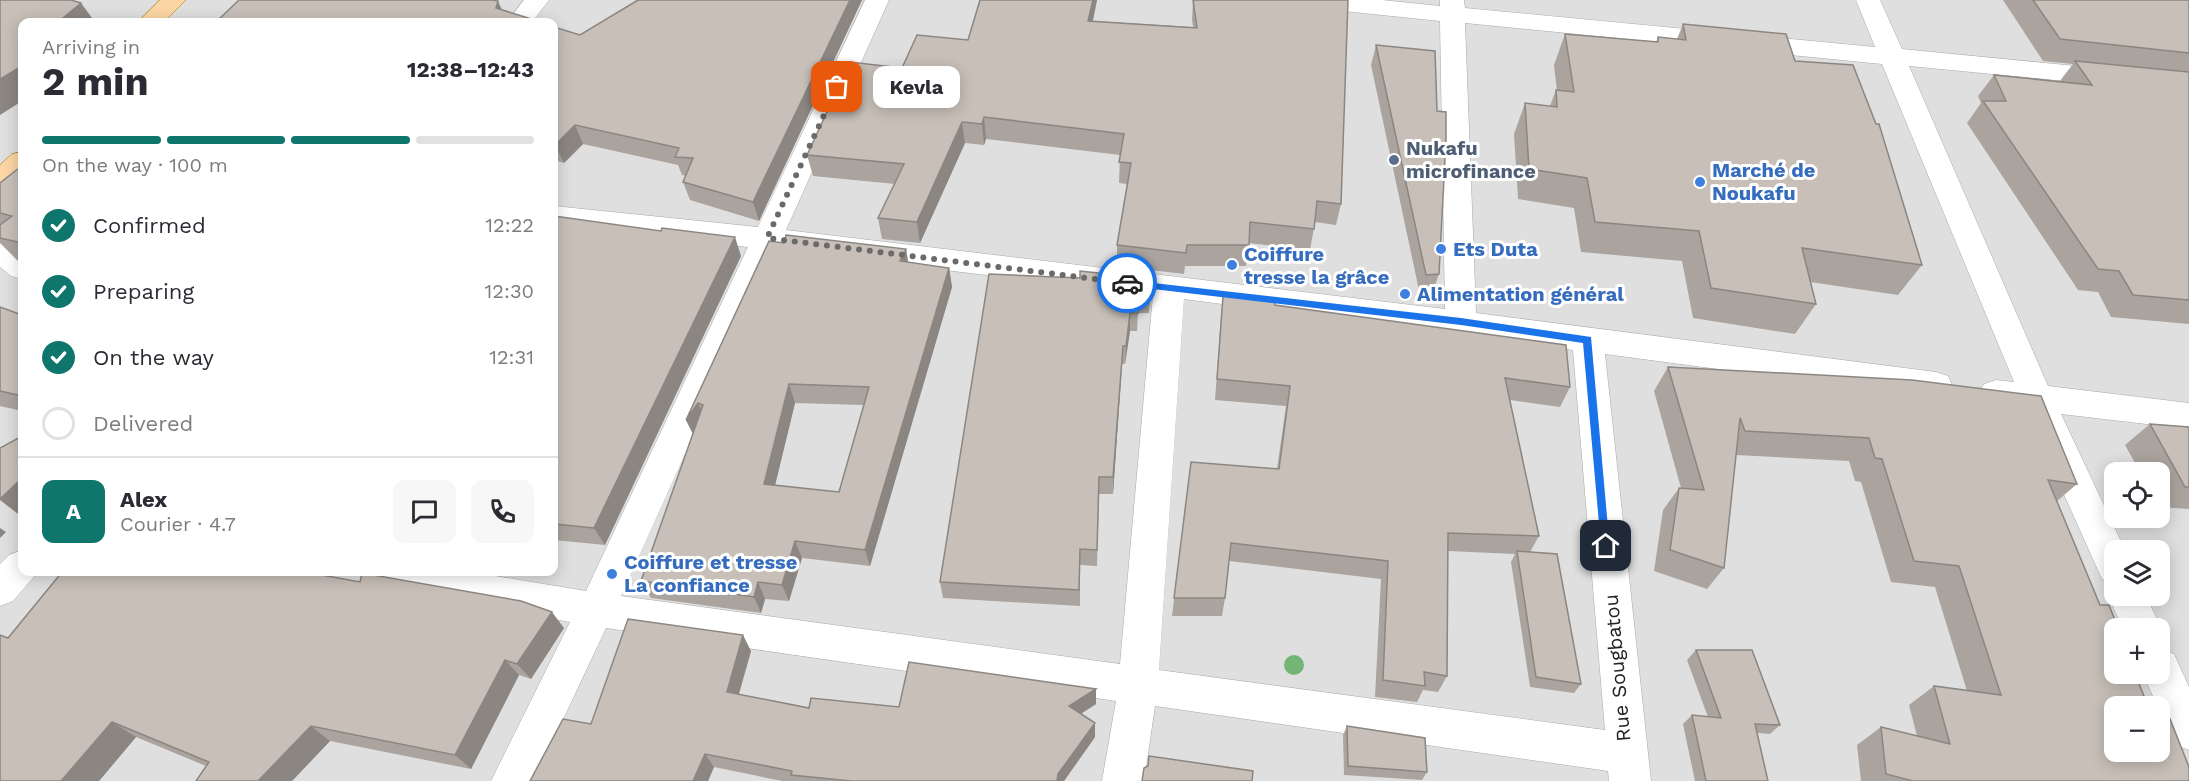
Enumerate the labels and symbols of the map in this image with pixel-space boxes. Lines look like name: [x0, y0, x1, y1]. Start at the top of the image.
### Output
pin: [811, 61, 862, 112]
callout: Kevla: [873, 66, 960, 108]
place label: Nukafu microfinance: [1406, 136, 1536, 183]
marker: Nukafu microfinance: [1387, 153, 1401, 167]
place label: Marché de Noukafu: [1712, 158, 1815, 205]
marker: Marché de Noukafu: [1693, 175, 1707, 189]
place label: Ets Duta: [1453, 237, 1538, 261]
place label: Coiffure tresse la grâce: [1244, 242, 1389, 289]
marker: Ets Duta: [1434, 242, 1448, 256]
courier: [1097, 253, 1157, 313]
marker: Coiffure tresse la grâce: [1225, 258, 1239, 272]
place label: Alimentation général: [1417, 282, 1624, 306]
marker: Alimentation général: [1398, 287, 1412, 301]
pin: [1580, 520, 1631, 571]
place label: Coiffure et tresse La confiance: [624, 550, 797, 597]
marker: Coiffure et tresse La confiance: [605, 567, 619, 581]
street label: Rue Sougbatou: [1599, 593, 1635, 743]

